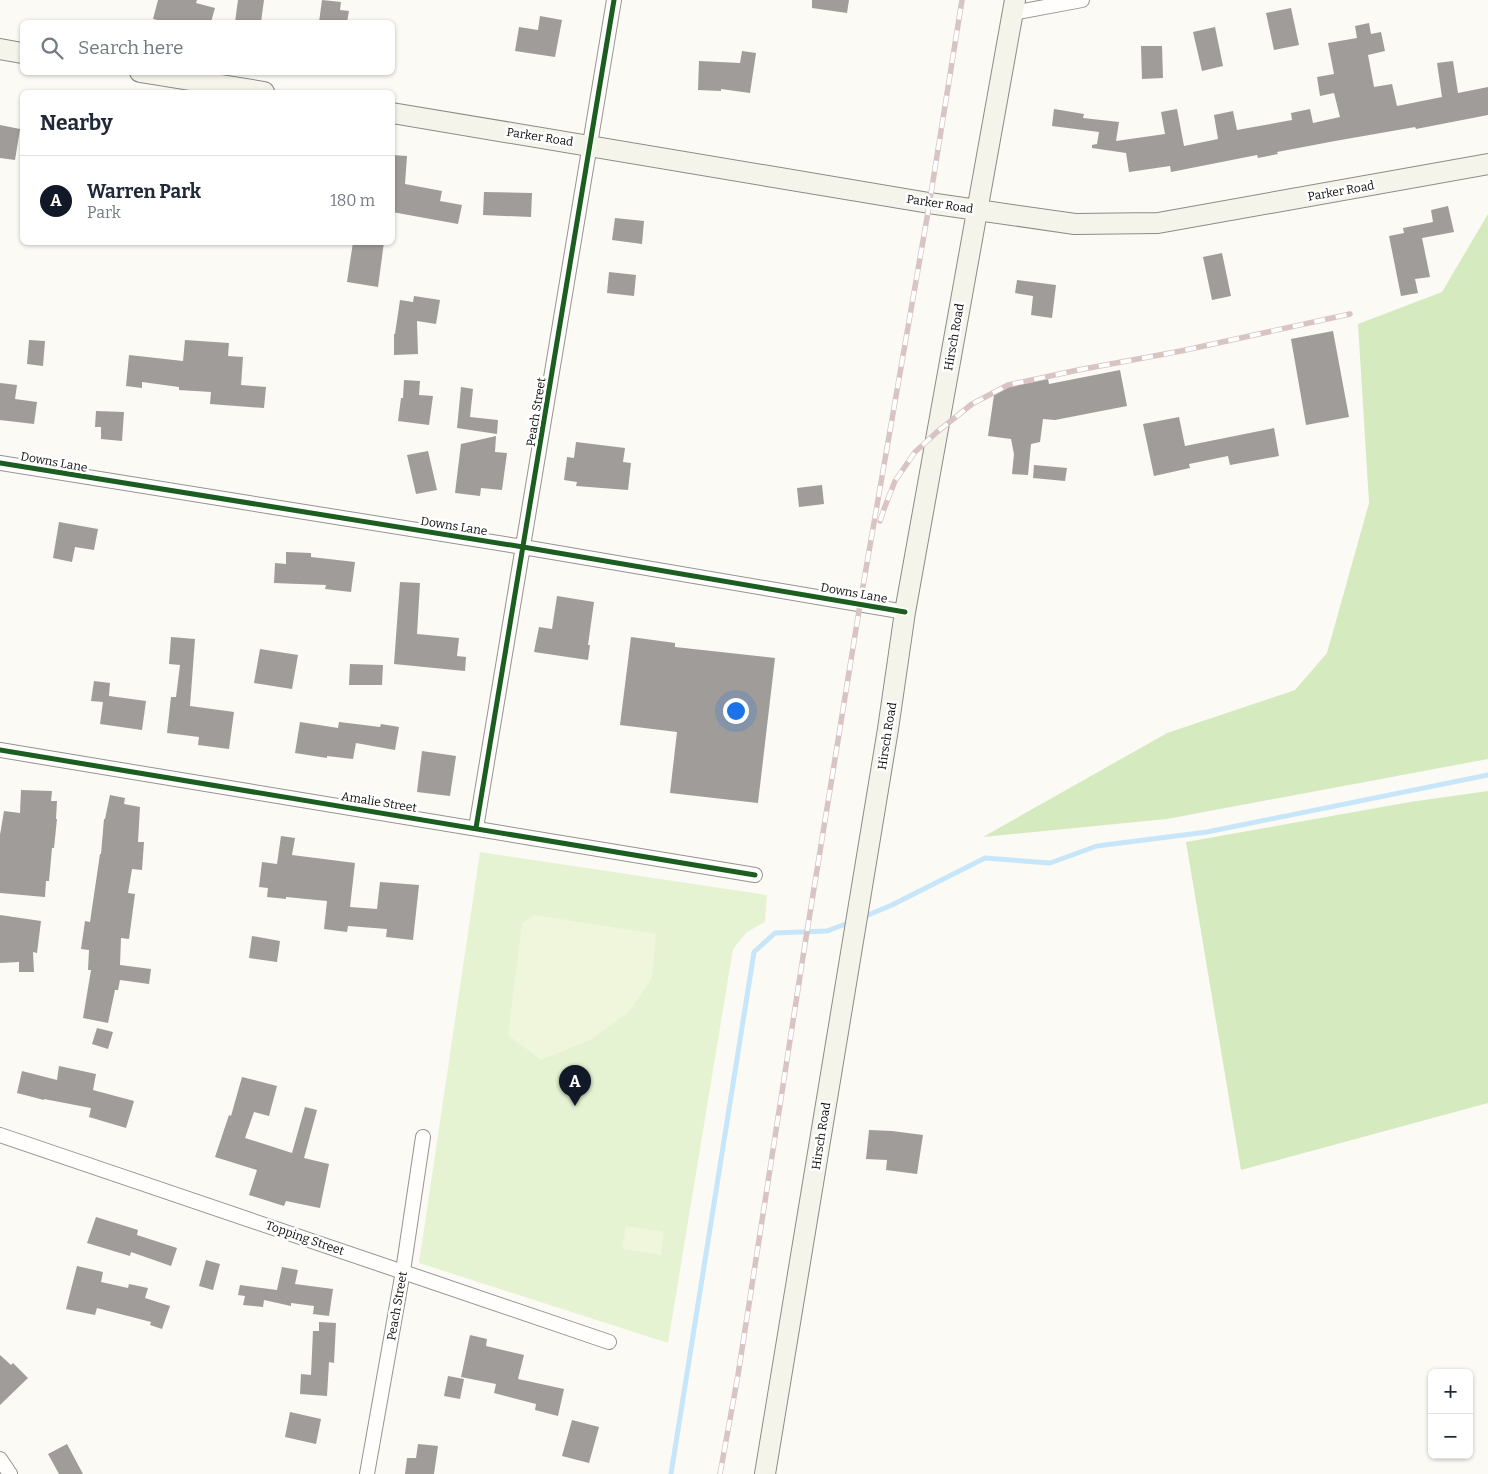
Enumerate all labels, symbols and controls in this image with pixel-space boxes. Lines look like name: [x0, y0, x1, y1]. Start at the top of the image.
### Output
search box: [20, 20, 395, 75]
icon: search: [38, 34, 66, 62]
text: Search here: [78, 36, 183, 59]
text: Nearby: [40, 110, 113, 136]
street label: Parker Road: [506, 125, 574, 149]
street label: Parker Road: [1307, 178, 1375, 204]
text: Warren Park: [87, 180, 201, 203]
text: A: [50, 191, 62, 210]
text: 180 m: [330, 191, 375, 210]
street label: Parker Road: [906, 192, 974, 216]
text: Park: [87, 203, 121, 222]
street label: Hirsch Road: [941, 302, 967, 372]
street label: Peach Street: [524, 376, 548, 448]
street label: Downs Lane: [19, 449, 89, 475]
street label: Downs Lane: [419, 514, 489, 538]
street label: Downs Lane: [819, 580, 889, 606]
your location: [723, 698, 749, 724]
street label: Hirsch Road: [875, 701, 899, 771]
street label: Amalie Street: [340, 789, 418, 815]
pin: A: [559, 1065, 591, 1106]
street label: Hirsch Road: [809, 1101, 833, 1171]
street label: Topping Street: [264, 1218, 347, 1258]
street label: Peach Street: [384, 1270, 410, 1342]
map controls: [1428, 1369, 1473, 1459]
button: +: [1428, 1369, 1473, 1414]
button: −: [1428, 1414, 1473, 1459]

